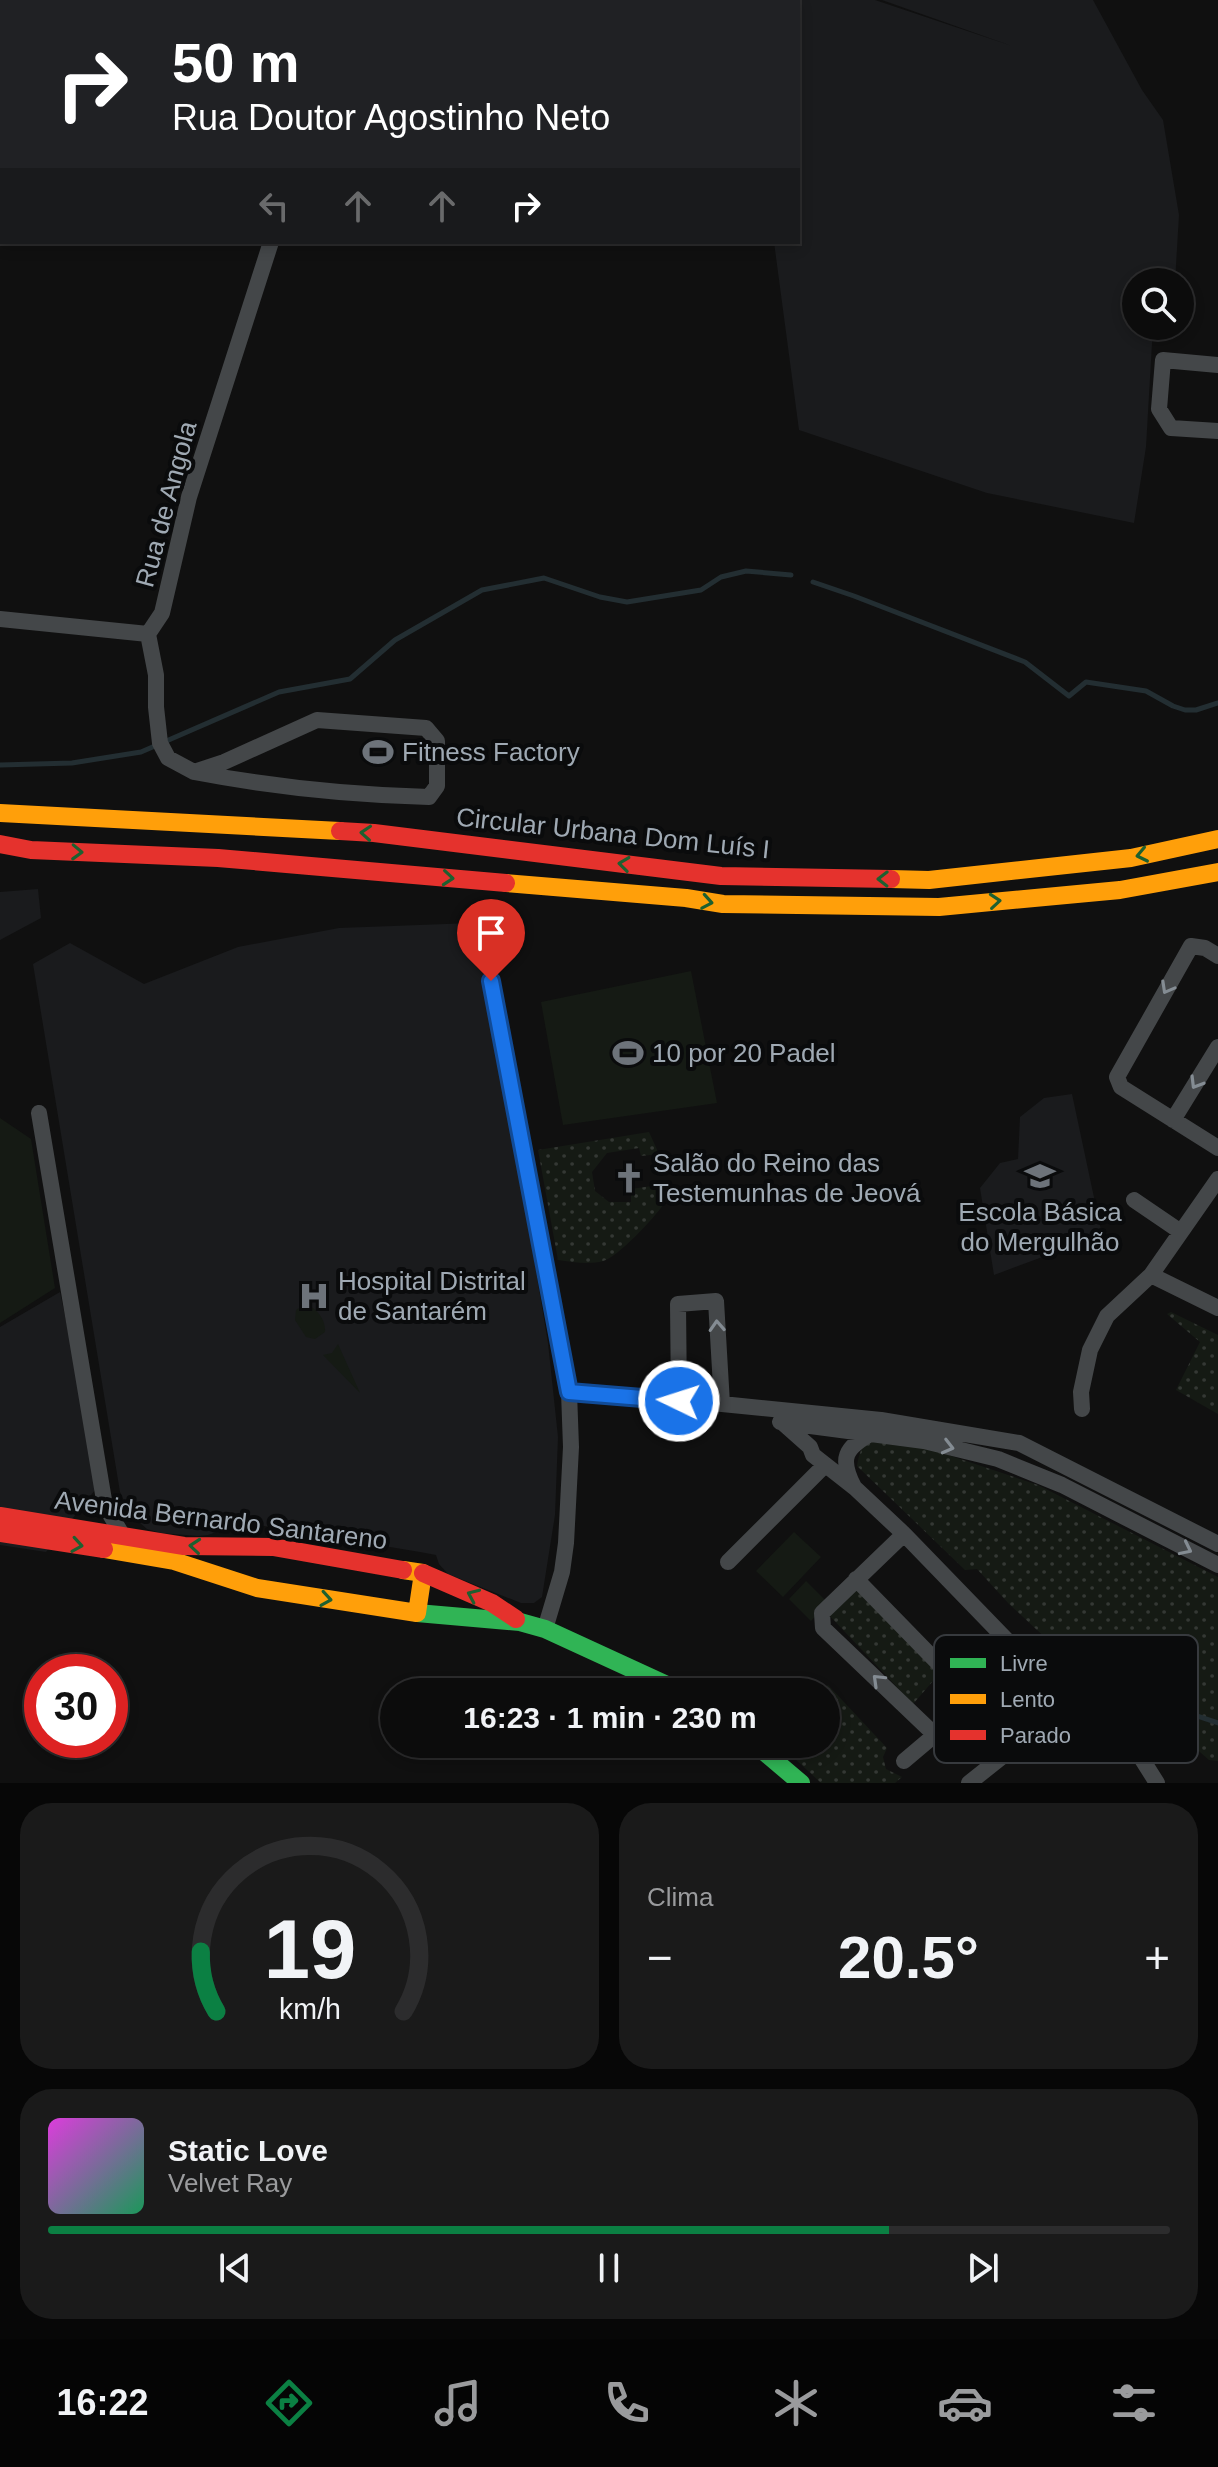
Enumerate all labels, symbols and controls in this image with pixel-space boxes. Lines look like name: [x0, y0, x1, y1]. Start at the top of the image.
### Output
text: 50 m: [172, 31, 300, 94]
icon: right: [40, 32, 144, 136]
text: Rua Doutor Agostinho Neto: [172, 97, 610, 138]
icon: left: [252, 184, 296, 228]
icon: ahead: [336, 184, 380, 228]
icon: ahead: [420, 184, 464, 228]
icon: right: [504, 184, 548, 228]
map controls: [1122, 268, 1194, 340]
button: search: [1122, 268, 1194, 340]
street label: Rua de Angola: [129, 417, 203, 590]
sports icon: Fitness Factory: [361, 735, 395, 769]
place label: Fitness Factory: [402, 737, 580, 767]
street label: Circular Urbana Dom Luís I: [455, 802, 771, 864]
one-way arrow: [359, 825, 372, 842]
one-way arrow: [71, 843, 84, 860]
one-way arrow: [1135, 846, 1149, 863]
one-way arrow: [617, 855, 630, 872]
one-way arrow: [442, 869, 455, 886]
one-way arrow: [876, 870, 889, 887]
one-way arrow: [700, 892, 714, 909]
one-way arrow: [989, 893, 1002, 910]
pin: [457, 899, 525, 981]
icon: arrive: [469, 911, 513, 955]
one-way arrow: [1162, 980, 1177, 994]
sports icon: 10 por 20 Padel: [611, 1036, 645, 1070]
place label: 10 por 20 Padel: [652, 1038, 836, 1068]
one-way arrow: [1190, 1075, 1205, 1089]
place label: Salão do Reino das Testemunhas de Jeová: [653, 1148, 921, 1208]
school or university icon: Escola Básica do Mergulhão: [1023, 1159, 1057, 1193]
church icon: Salão do Reino das Testemunhas de Jeová: [612, 1161, 646, 1195]
place label: Escola Básica do Mergulhão: [958, 1197, 1122, 1257]
place label: Hospital Distrital de Santarém: [338, 1266, 526, 1326]
hospital icon: Hospital Distrital de Santarém: [297, 1279, 331, 1313]
one-way arrow: [709, 1319, 726, 1332]
position arrow: [637, 1359, 721, 1443]
one-way arrow: [941, 1437, 955, 1454]
street label: Avenida Bernardo Santareno: [53, 1485, 389, 1555]
one-way arrow: [70, 1535, 84, 1552]
one-way arrow: [188, 1538, 201, 1555]
one-way arrow: [1178, 1539, 1193, 1555]
one-way arrow: [467, 1589, 481, 1605]
one-way arrow: [319, 1590, 332, 1607]
legend: [934, 1635, 1198, 1763]
text: Livre: [1000, 1651, 1048, 1676]
speed limit sign: 30: [24, 1654, 128, 1758]
one-way arrow: [872, 1675, 887, 1689]
text: Lento: [1000, 1687, 1055, 1712]
text: 16:23 · 1 min · 230 m: [463, 1701, 757, 1734]
text: Parado: [1000, 1723, 1071, 1748]
text: Clima: [647, 1882, 713, 1912]
text: 19: [263, 1903, 356, 1996]
text: 20.5°: [838, 1924, 979, 1991]
text: −: [647, 1933, 673, 1982]
text: +: [1144, 1933, 1170, 1982]
text: km/h: [279, 1993, 340, 2025]
text: Static Love: [168, 2134, 328, 2167]
text: Velvet Ray: [168, 2168, 292, 2198]
icon: previous: [213, 2246, 257, 2290]
icon: pause: [587, 2246, 631, 2290]
icon: next: [961, 2246, 1005, 2290]
icon: directions: [261, 2375, 317, 2431]
icon: music: [430, 2375, 486, 2431]
icon: phone: [599, 2375, 655, 2431]
icon: climate: [768, 2375, 824, 2431]
icon: car: [937, 2375, 993, 2431]
icon: filters: [1106, 2375, 1162, 2431]
text: 16:22: [56, 2382, 149, 2423]

